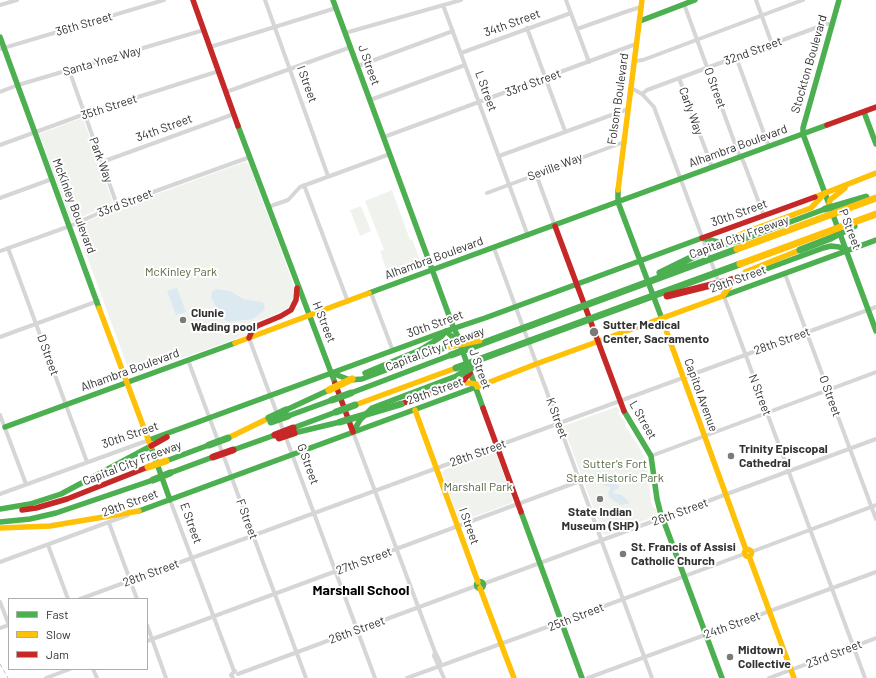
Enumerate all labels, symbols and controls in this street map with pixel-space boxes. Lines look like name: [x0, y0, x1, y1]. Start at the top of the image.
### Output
street label: 34th Street: [482, 6, 542, 40]
street label: 36th Street: [54, 9, 114, 39]
street label: Stockton Boulevard: [788, 13, 830, 115]
street label: 32nd Street: [722, 34, 784, 68]
street label: Santa Ynez Way: [61, 43, 143, 79]
street label: J Street: [355, 43, 383, 87]
street label: Folsom Boulevard: [604, 52, 632, 146]
street label: I Street: [294, 64, 320, 104]
street label: 33rd Street: [503, 66, 563, 100]
street label: O Street: [701, 66, 729, 110]
street label: L Street: [472, 69, 500, 113]
street label: Carly Way: [676, 85, 706, 137]
street label: 35th Street: [79, 91, 139, 123]
street label: 34th Street: [134, 111, 194, 145]
street label: Alhambra Boulevard: [687, 121, 789, 171]
street label: Park Way: [86, 135, 116, 185]
street label: Seville Way: [525, 150, 585, 184]
street label: McKinley Boulevard: [49, 156, 99, 256]
street label: 33rd Street: [95, 186, 155, 220]
street label: 30th Street: [709, 196, 769, 230]
street label: P Street: [836, 207, 864, 251]
street label: Capital City Freeway: [687, 212, 791, 262]
street label: Alhambra Boulevard: [383, 233, 485, 283]
street label: 29th Street: [708, 262, 768, 296]
park label: McKinley Park: [145, 265, 217, 279]
street label: H Street: [309, 299, 339, 345]
place label: Clunie Wading pool: [191, 306, 256, 334]
street label: 30th Street: [405, 307, 465, 341]
marker: Clunie Wading pool: [178, 315, 188, 325]
place label: Sutter Medical Center, Sacramento: [603, 318, 709, 346]
street label: Capital City Freeway: [383, 323, 487, 375]
street label: 28th Street: [752, 324, 812, 358]
marker: Sutter Medical Center, Sacramento: [588, 326, 600, 338]
street label: D Street: [34, 333, 62, 377]
street label: Alhambra Boulevard: [79, 345, 181, 395]
street label: J Street: [466, 347, 494, 391]
street label: Capitol Avenue: [681, 356, 721, 434]
street label: N Street: [746, 372, 774, 418]
street label: 29th Street: [405, 374, 465, 408]
street label: O Street: [816, 374, 844, 418]
street label: K Street: [543, 396, 571, 440]
street label: L Street: [626, 398, 660, 442]
street label: 30th Street: [100, 419, 160, 451]
street label: 28th Street: [448, 436, 508, 470]
street label: Capital City Freeway: [80, 437, 184, 489]
street label: G Street: [294, 442, 322, 486]
place label: Trinity Episcopal Cathedral: [739, 442, 828, 470]
marker: Trinity Episcopal Cathedral: [726, 451, 736, 461]
park label: Sutter's Fort State Historic Park: [566, 457, 664, 485]
park label: Marshall Park: [444, 480, 512, 494]
street label: 29th Street: [100, 486, 160, 520]
marker: State Indian Museum (SHP): [595, 494, 605, 504]
street label: 26th Street: [650, 495, 710, 529]
street label: F Street: [233, 497, 261, 541]
street label: E Street: [177, 501, 205, 545]
place label: State Indian Museum (SHP): [562, 505, 638, 533]
street label: I Street: [456, 506, 482, 546]
place label: St. Francis of Assisi Catholic Church: [631, 540, 736, 568]
street label: 27th Street: [334, 544, 394, 578]
marker: St. Francis of Assisi Catholic Church: [618, 549, 628, 559]
street label: 28th Street: [121, 556, 181, 590]
district label: Marshall School: [313, 582, 409, 598]
legend: [8, 598, 148, 670]
street label: 25th Street: [546, 600, 606, 634]
text: Fast: [46, 607, 69, 621]
street label: 24th Street: [702, 608, 762, 642]
street label: 26th Street: [327, 613, 387, 647]
text: Slow: [46, 627, 71, 641]
street label: 23rd Street: [804, 637, 864, 671]
place label: Midtown Collective: [738, 643, 791, 671]
text: Jam: [46, 647, 69, 661]
marker: Midtown Collective: [725, 652, 735, 662]

